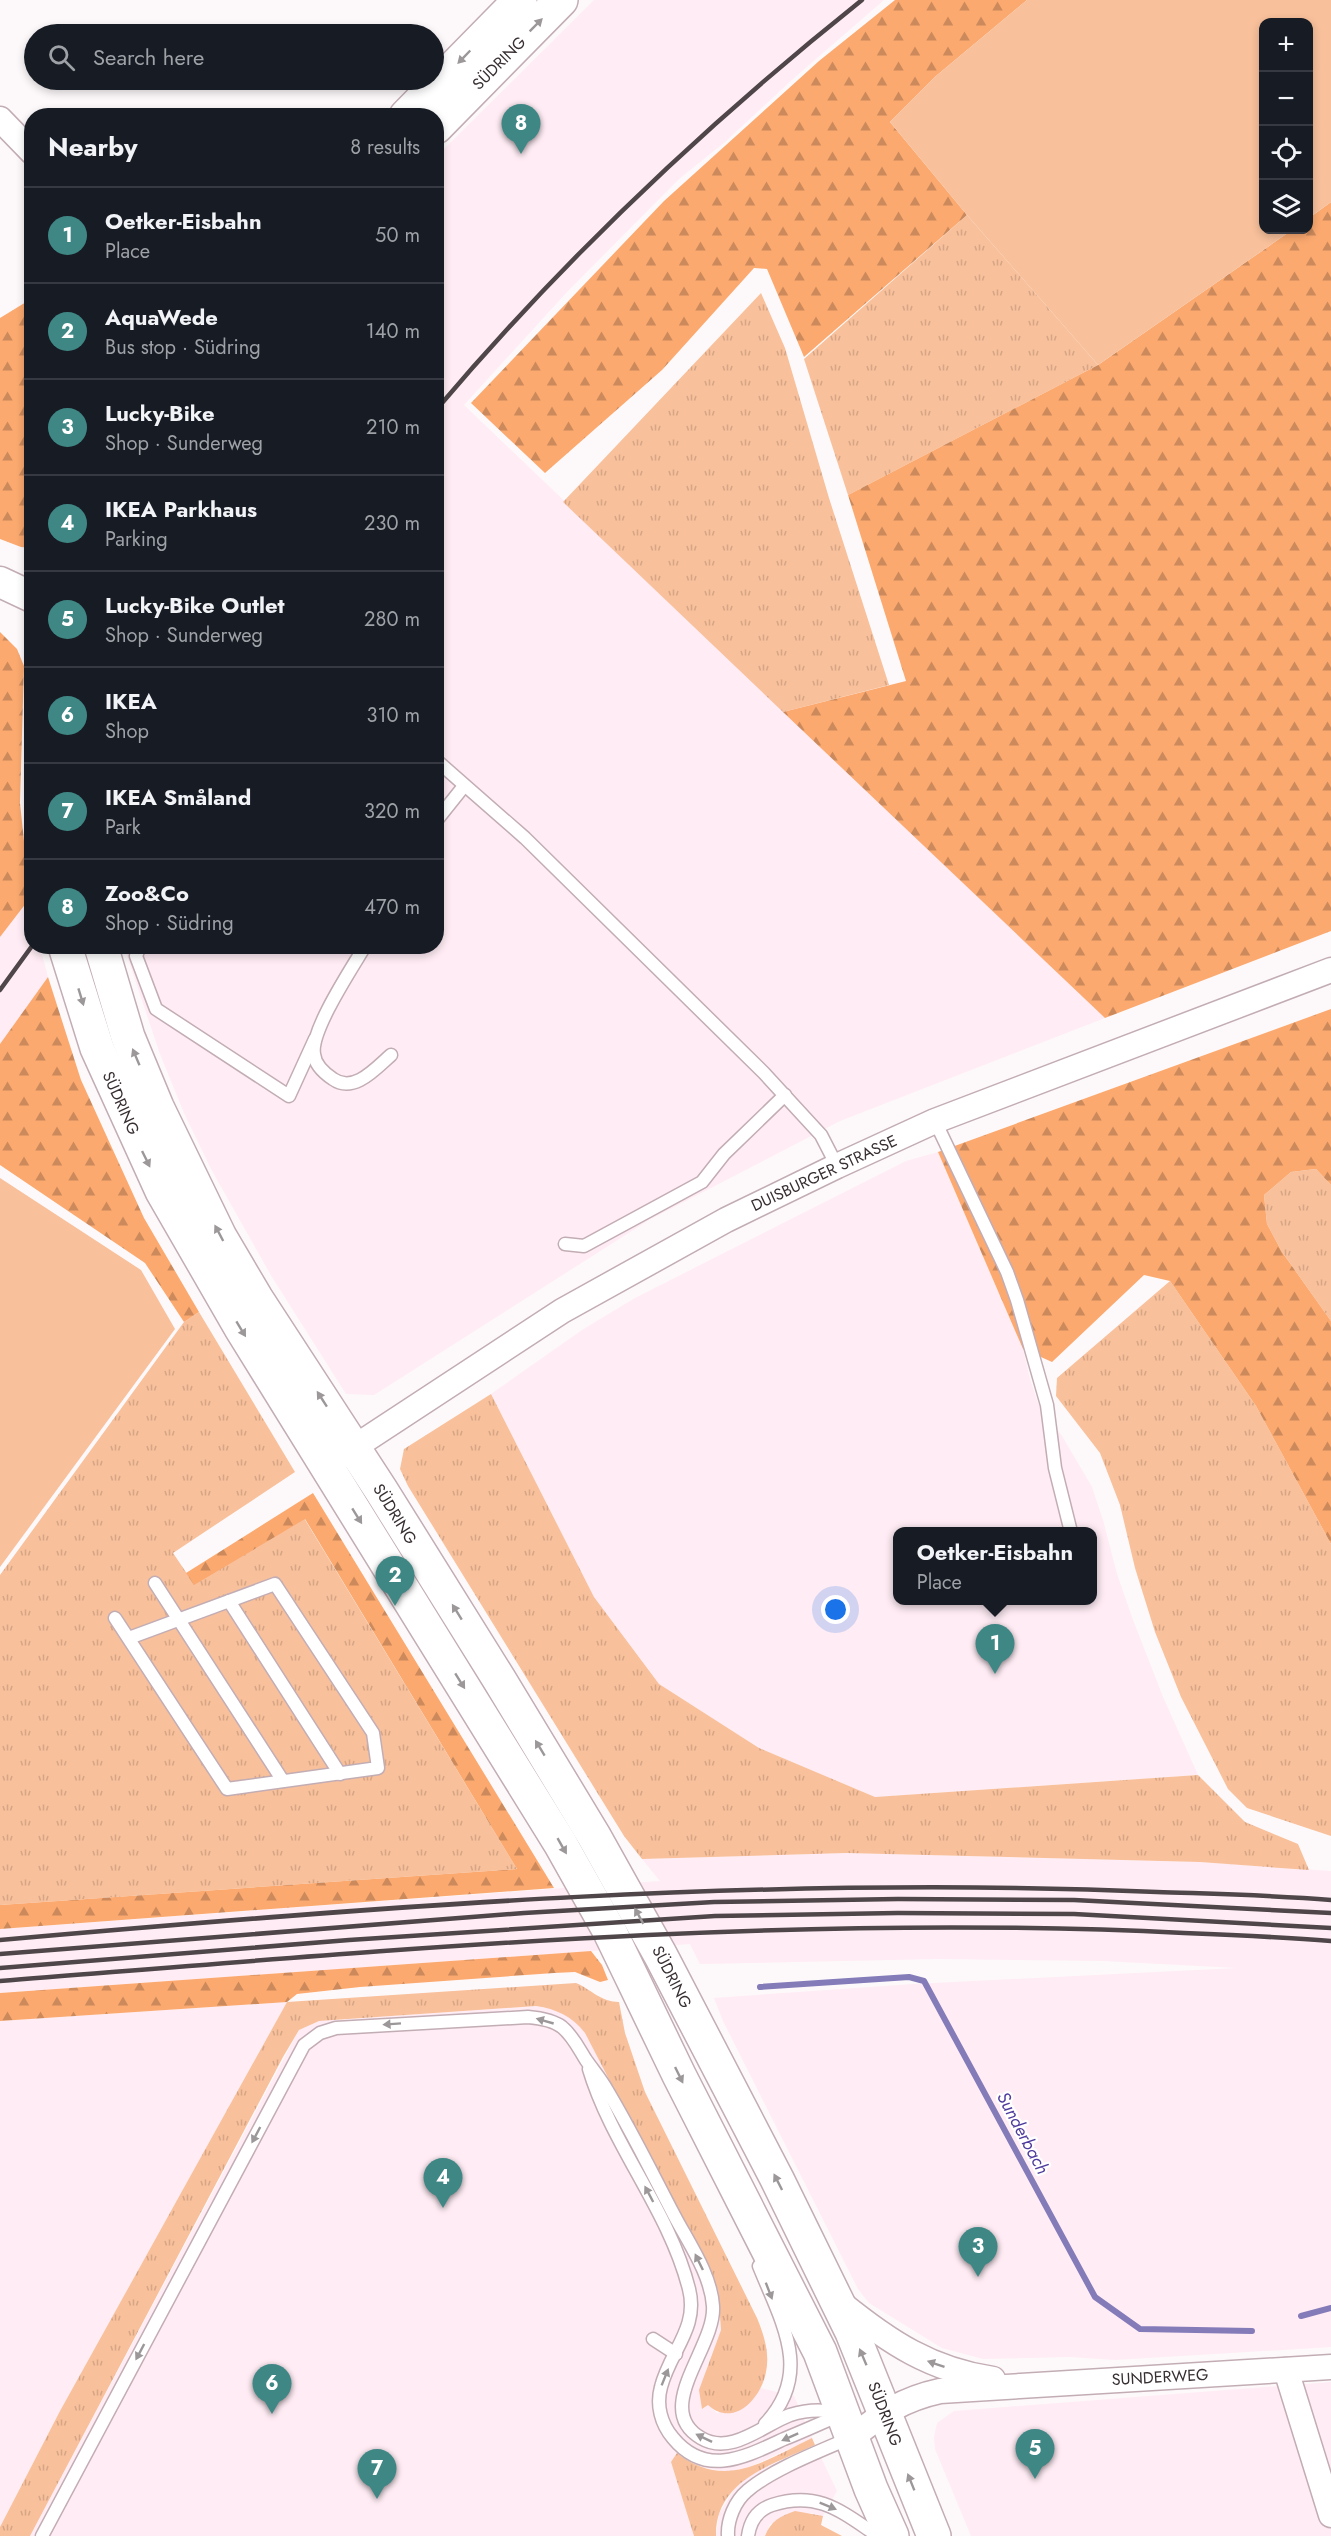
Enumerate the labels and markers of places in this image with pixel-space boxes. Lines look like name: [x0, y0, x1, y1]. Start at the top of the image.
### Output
pin: 8: [502, 104, 540, 154]
pin: 2: [376, 1556, 414, 1606]
pin: 1: [976, 1624, 1014, 1674]
pin: 4: [424, 2158, 462, 2208]
pin: 3: [958, 2228, 998, 2277]
pin: 6: [252, 2364, 292, 2414]
pin: 5: [1016, 2430, 1054, 2479]
pin: 7: [358, 2450, 397, 2499]

